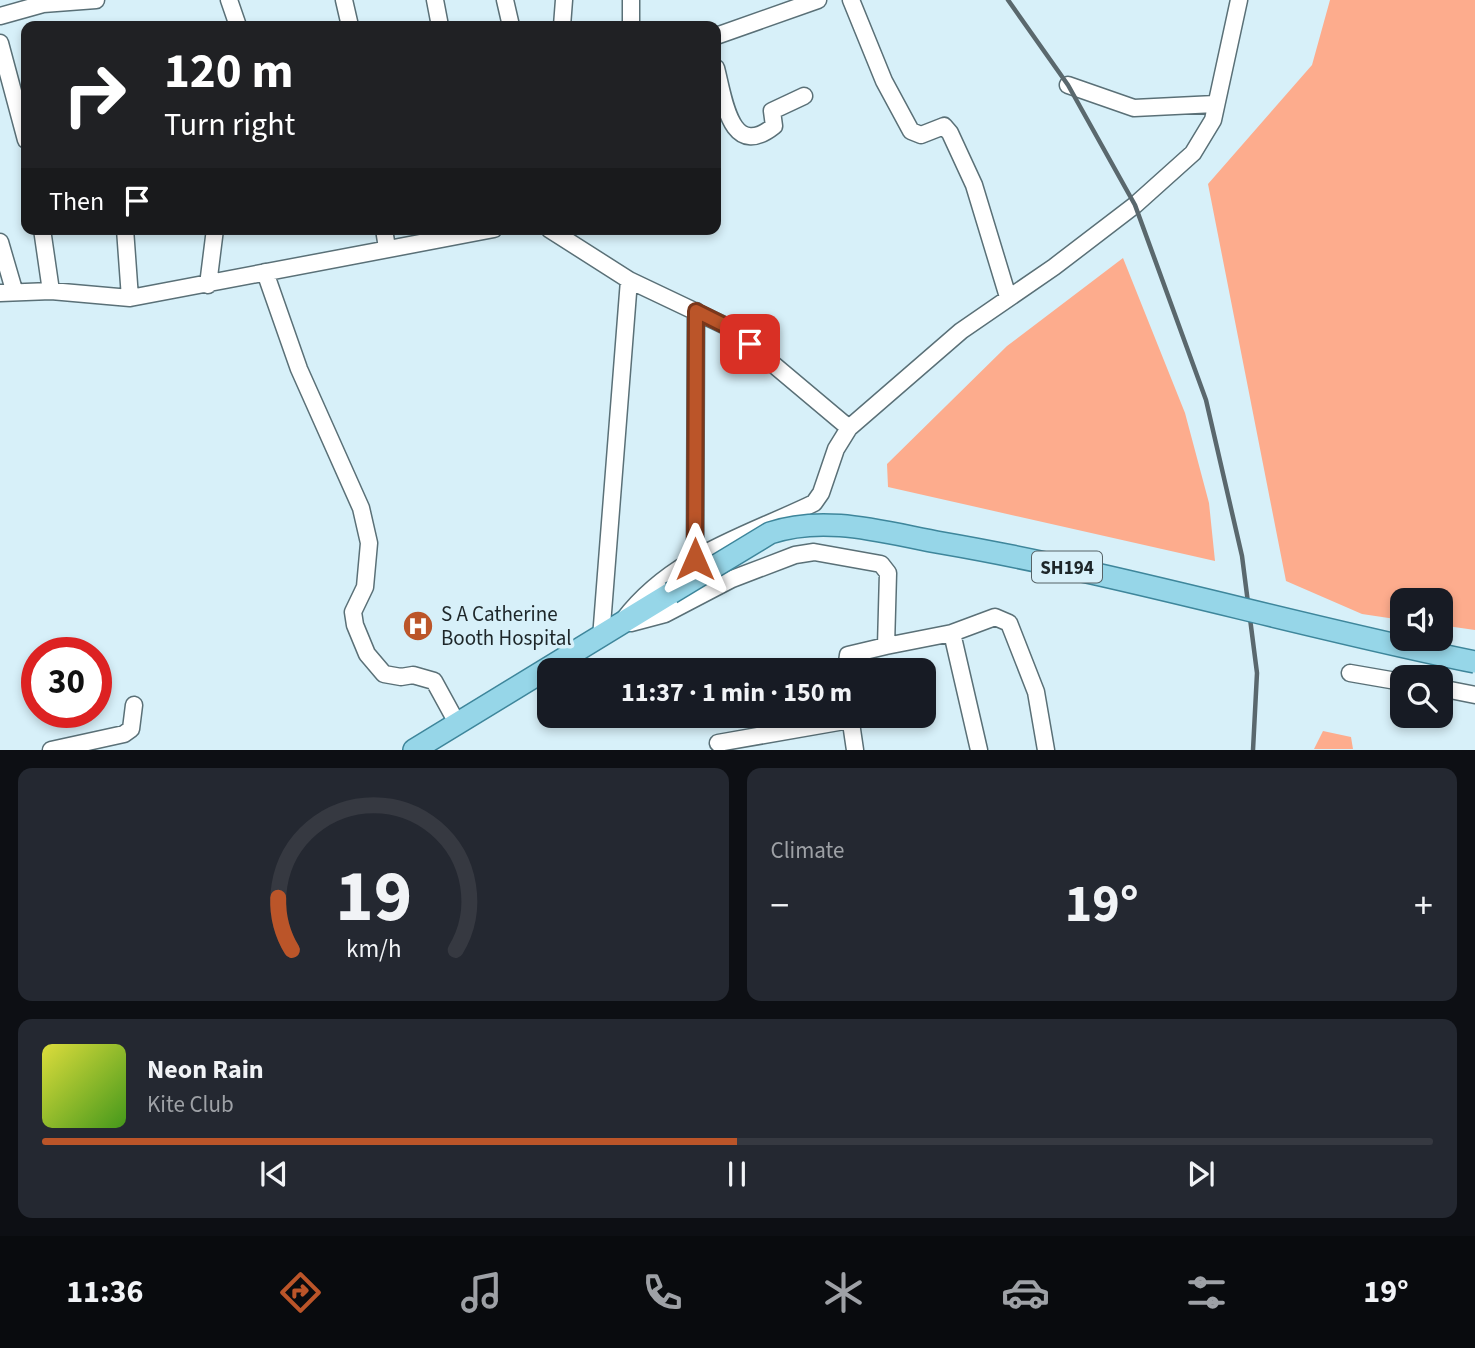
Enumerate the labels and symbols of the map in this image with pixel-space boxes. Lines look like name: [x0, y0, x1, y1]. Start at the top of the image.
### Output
pin: [720, 314, 780, 374]
position arrow: [658, 522, 732, 596]
road number: SH194: [1032, 552, 1102, 582]
place label: S A Catherine Booth Hospital: [441, 599, 572, 653]
hospital icon: S A Catherine Booth Hospital: [401, 609, 435, 643]
speed limit sign: 30: [21, 637, 112, 728]

